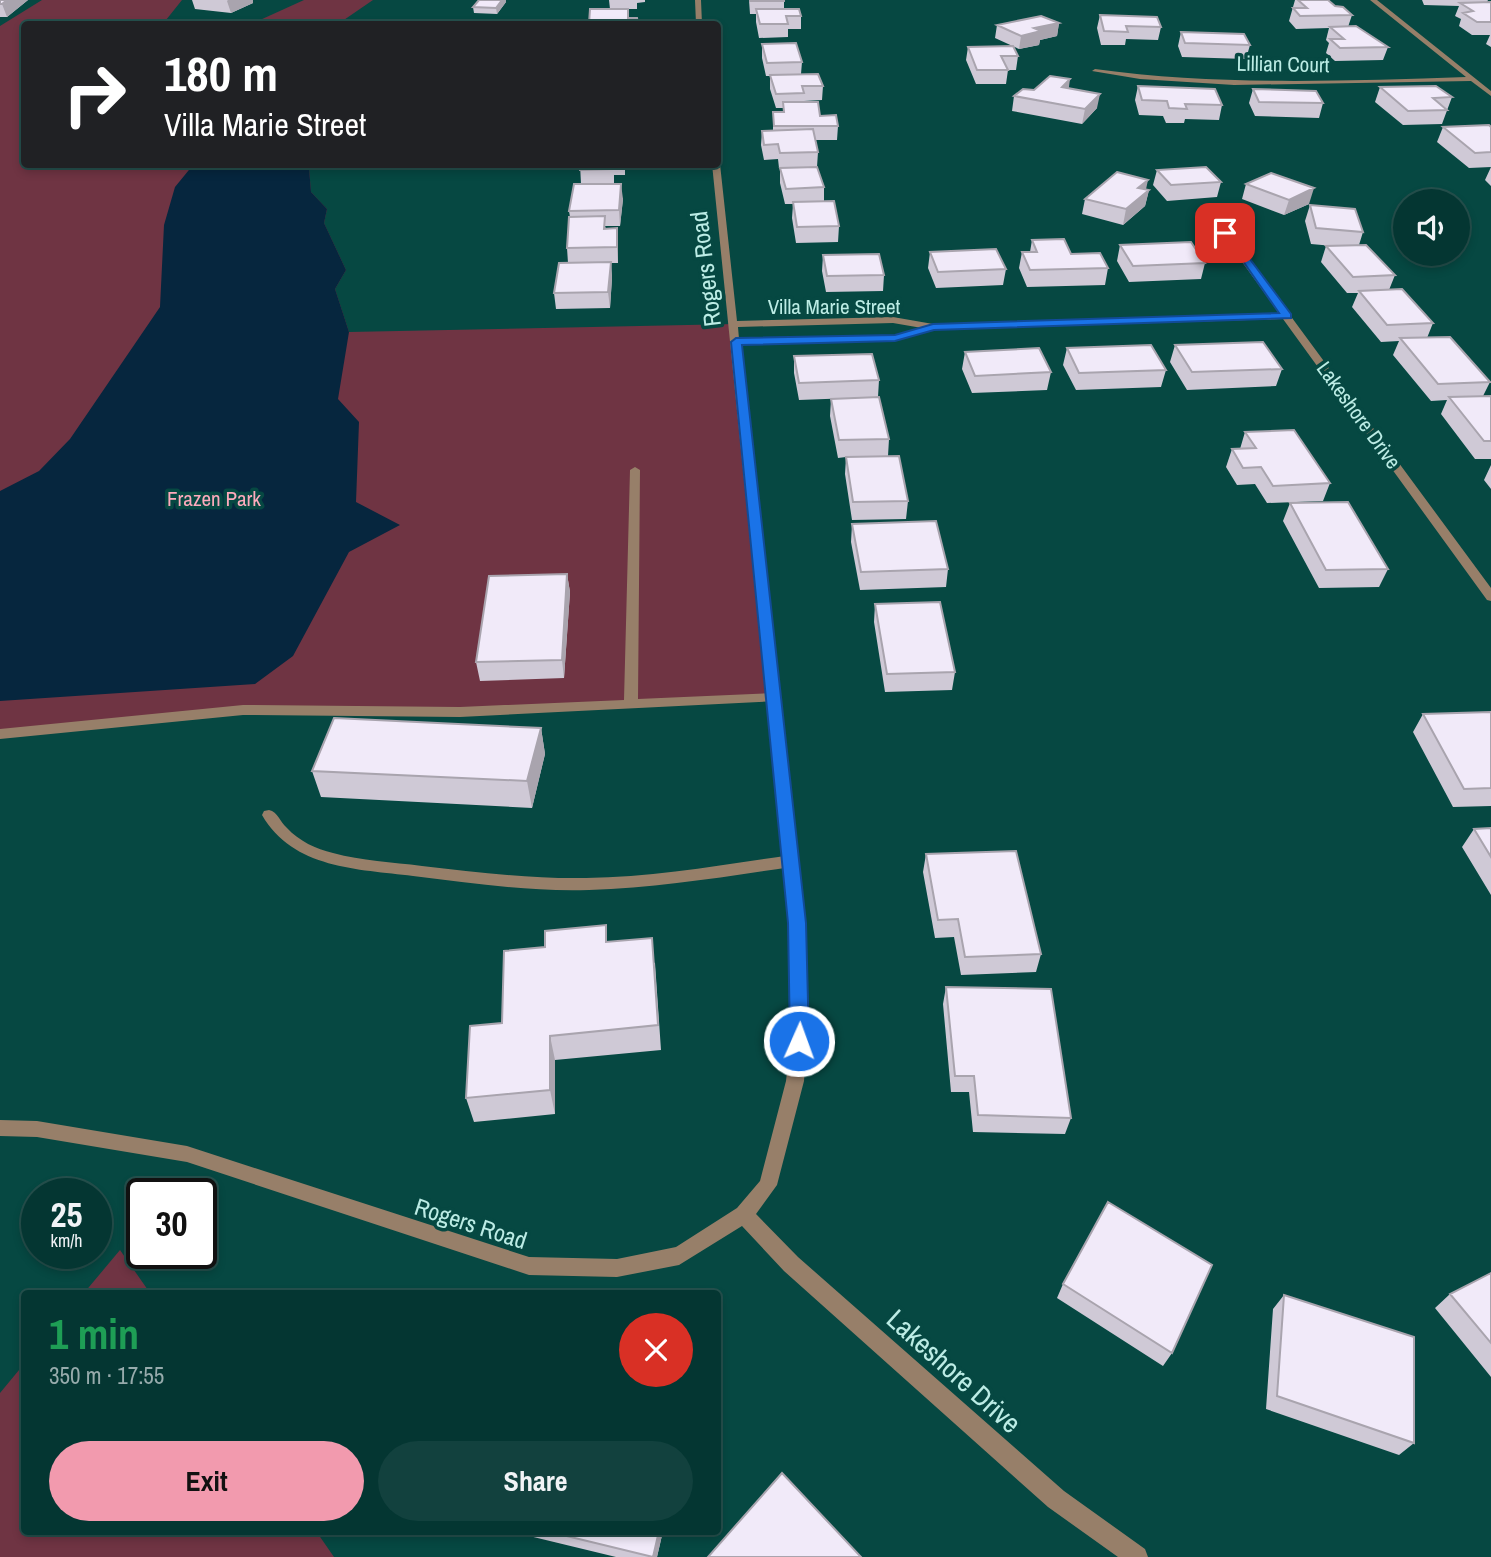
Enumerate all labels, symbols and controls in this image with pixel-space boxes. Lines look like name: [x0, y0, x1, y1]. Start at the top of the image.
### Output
text: 180 m: [164, 40, 278, 106]
icon: right: [49, 49, 140, 140]
street label: Lillian Court: [1236, 49, 1330, 79]
text: Villa Marie Street: [164, 103, 366, 146]
map controls: [1393, 189, 1470, 266]
button: sound: [1393, 189, 1470, 266]
pin: [1195, 203, 1255, 263]
street label: Rogers Road: [682, 210, 728, 328]
icon: arrive: [1206, 214, 1244, 252]
street label: Villa Marie Street: [768, 292, 901, 321]
street label: Lakeshore Drive: [1310, 355, 1408, 475]
park label: Frazen Park: [167, 484, 261, 513]
position arrow: [762, 1004, 836, 1078]
speed limit sign: 30: [126, 1178, 217, 1269]
street label: Rogers Road: [411, 1190, 531, 1256]
text: 25: [51, 1191, 82, 1238]
text: km/h: [51, 1228, 83, 1253]
street label: Lakeshore Drive: [879, 1301, 1029, 1441]
text: 1 min: [49, 1306, 139, 1362]
button: close: [619, 1313, 693, 1387]
text: 350 m · 17:55: [49, 1360, 164, 1391]
button: Exit: [49, 1441, 364, 1521]
button: Share: [378, 1441, 693, 1521]

